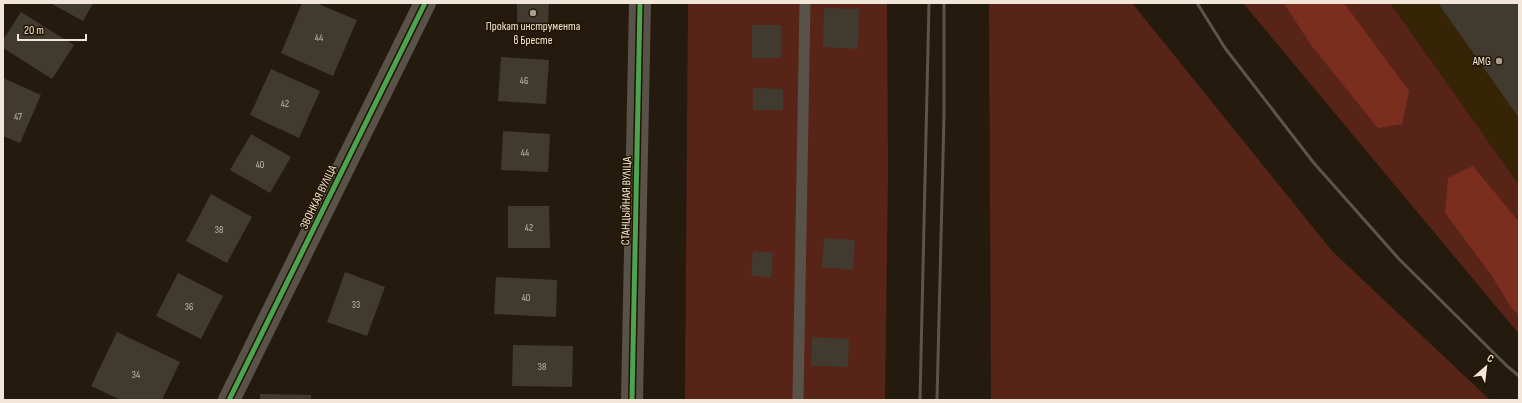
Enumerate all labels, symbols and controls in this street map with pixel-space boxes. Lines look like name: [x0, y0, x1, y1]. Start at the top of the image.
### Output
marker: Прокат инструмента в Бресте: [528, 8, 538, 18]
scale bar: [18, 16, 86, 42]
place label: Прокат инструмента в Бресте: [486, 19, 581, 48]
text: 20 m: [24, 23, 44, 38]
house number: 44: [315, 32, 323, 44]
place label: AMG: [1472, 54, 1491, 69]
marker: AMG: [1494, 56, 1504, 66]
house number: 46: [520, 75, 528, 87]
house number: 42: [281, 98, 289, 110]
house number: 47: [14, 111, 22, 123]
house number: 44: [521, 147, 529, 159]
street label: СТАНЦЫЙНАЯ ВУЛІЦА: [618, 156, 635, 245]
house number: 40: [256, 159, 264, 171]
street label: ЗВОНКАЯ ВУЛІЦА: [297, 162, 341, 232]
house number: 42: [525, 222, 533, 234]
house number: 38: [215, 224, 223, 236]
house number: 40: [522, 292, 530, 304]
house number: 33: [352, 299, 360, 311]
house number: 36: [185, 301, 193, 313]
north arrow: [1466, 347, 1506, 387]
text: С: [1485, 352, 1496, 366]
house number: 38: [538, 361, 546, 373]
house number: 34: [132, 369, 140, 381]

